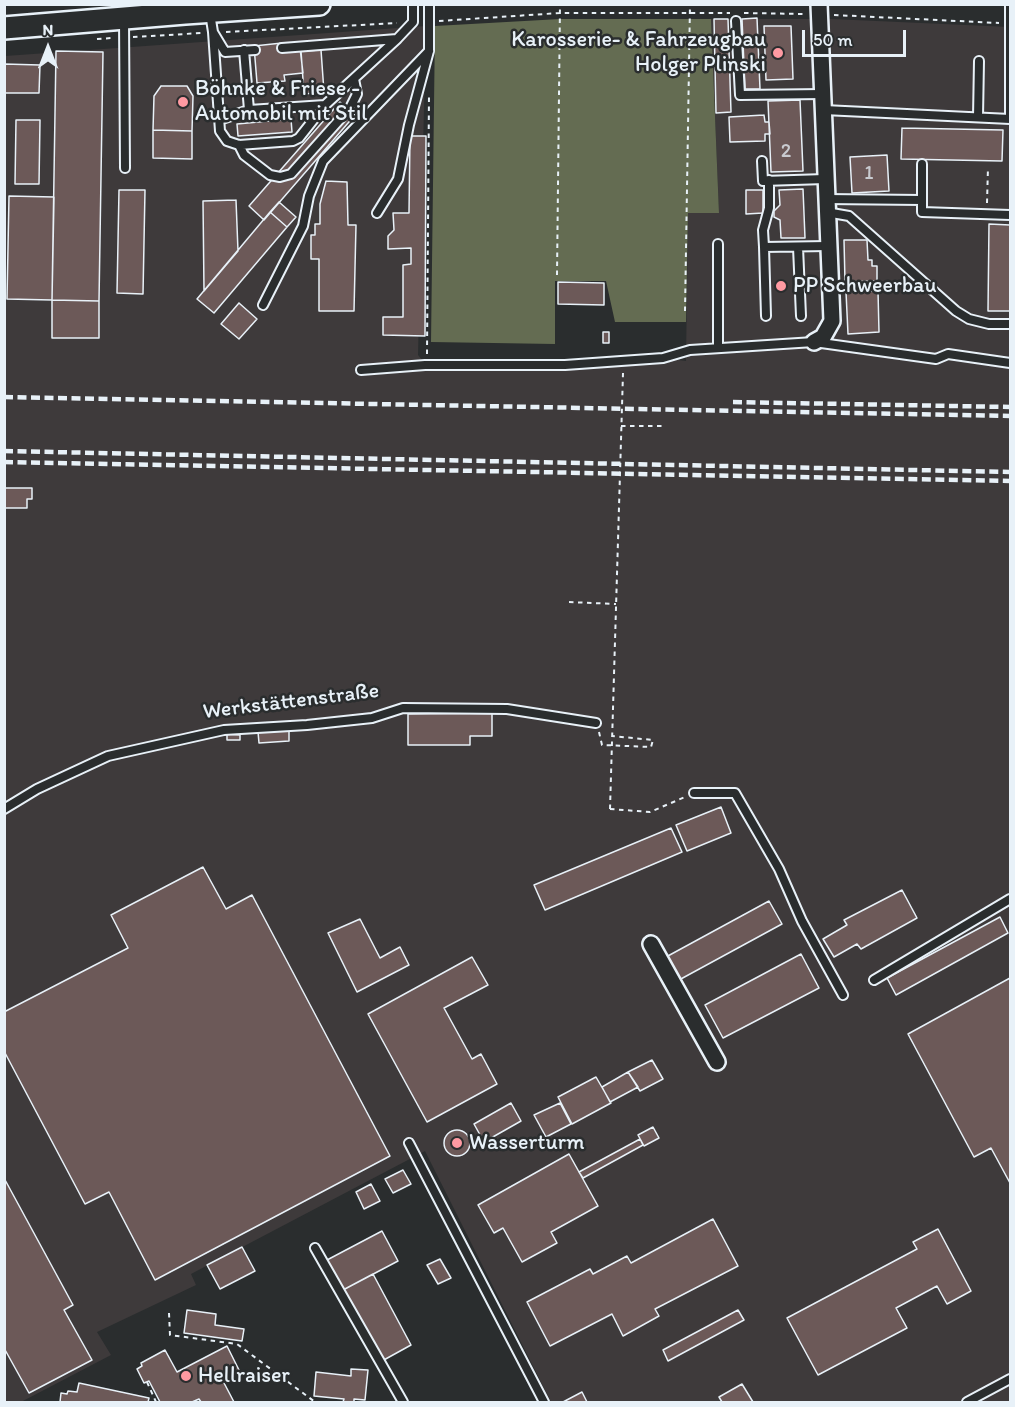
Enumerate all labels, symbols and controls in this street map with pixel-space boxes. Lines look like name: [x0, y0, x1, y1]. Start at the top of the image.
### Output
north arrow: [18, 18, 78, 78]
scale bar: [805, 18, 908, 56]
text: N: [43, 20, 53, 39]
place label: Karosserie- & Fahrzeugbau Holger Plinski: [511, 27, 766, 78]
text: 50 m: [813, 29, 853, 51]
marker: Karosserie- & Fahrzeugbau Holger Plinski: [771, 46, 785, 60]
place label: Böhnke & Friese - Automobil mit Stil: [195, 76, 368, 128]
marker: Böhnke & Friese - Automobil mit Stil: [176, 95, 190, 109]
house number: 2: [781, 140, 791, 164]
house number: 1: [864, 162, 874, 186]
place label: PP Schweerbau: [793, 273, 937, 299]
marker: PP Schweerbau: [774, 279, 788, 293]
street label: Werkstättenstraße: [201, 678, 381, 726]
place label: Wasserturm: [469, 1130, 585, 1156]
marker: Wasserturm: [450, 1136, 464, 1150]
place label: Hellraiser: [198, 1363, 290, 1389]
marker: Hellraiser: [179, 1369, 193, 1383]

